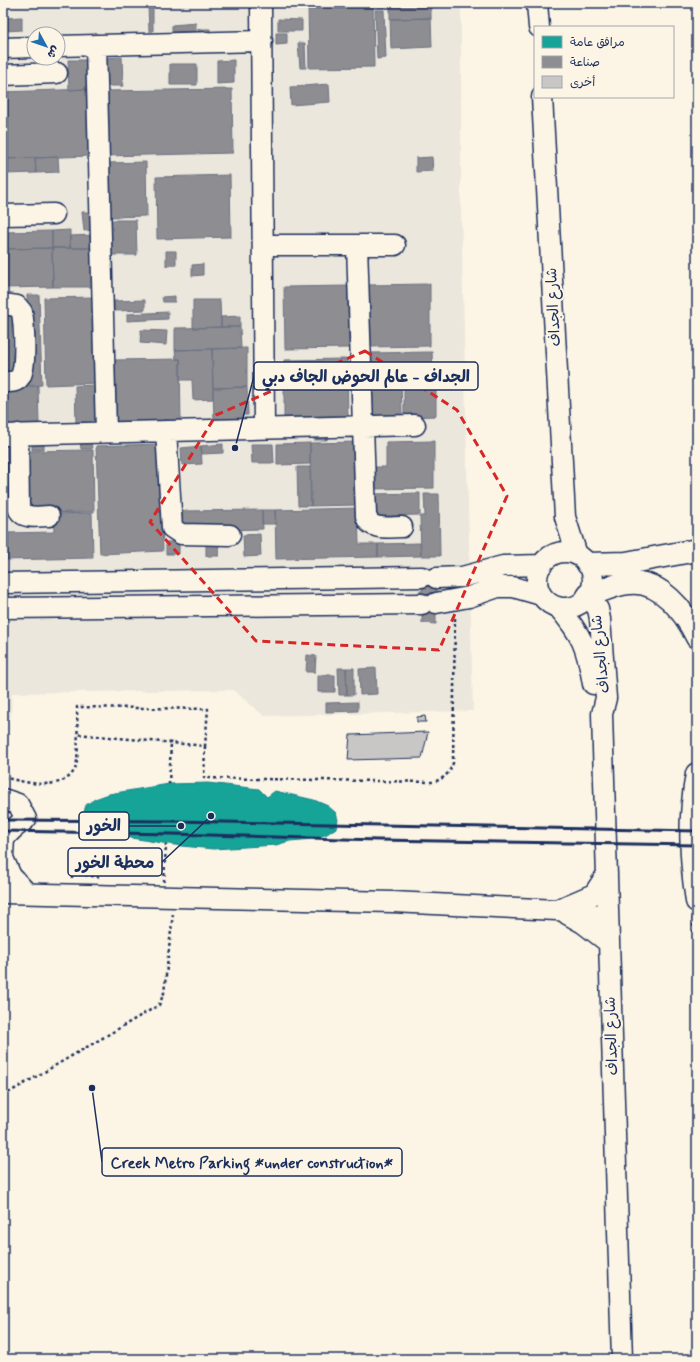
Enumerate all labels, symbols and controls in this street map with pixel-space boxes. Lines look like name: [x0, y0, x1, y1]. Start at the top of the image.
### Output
north arrow: [26, 26, 66, 66]
legend: [534, 26, 674, 98]
text: مرافق عامة: [570, 35, 625, 51]
text: ش: [44, 43, 62, 61]
text: صناعة: [570, 55, 600, 71]
text: أخرى: [570, 75, 595, 91]
street label: شارع الجداف: [542, 267, 566, 347]
callout: الجداف - عالم الحوض الجاف دبي: [254, 362, 478, 390]
text: الجداف - عالم الحوض الجاف دبي: [262, 367, 470, 391]
street label: شارع الجداف: [587, 614, 615, 694]
callout: الخور: [79, 812, 129, 840]
text: الخور: [85, 816, 121, 837]
callout: محطة الخور: [68, 848, 162, 876]
text: محطة الخور: [74, 853, 154, 874]
street label: شارع الجداف: [601, 996, 623, 1076]
callout: Creek Metro Parking *under construction*: [102, 1148, 402, 1176]
text: Creek Metro Parking *under construction*: [110, 1153, 394, 1176]

